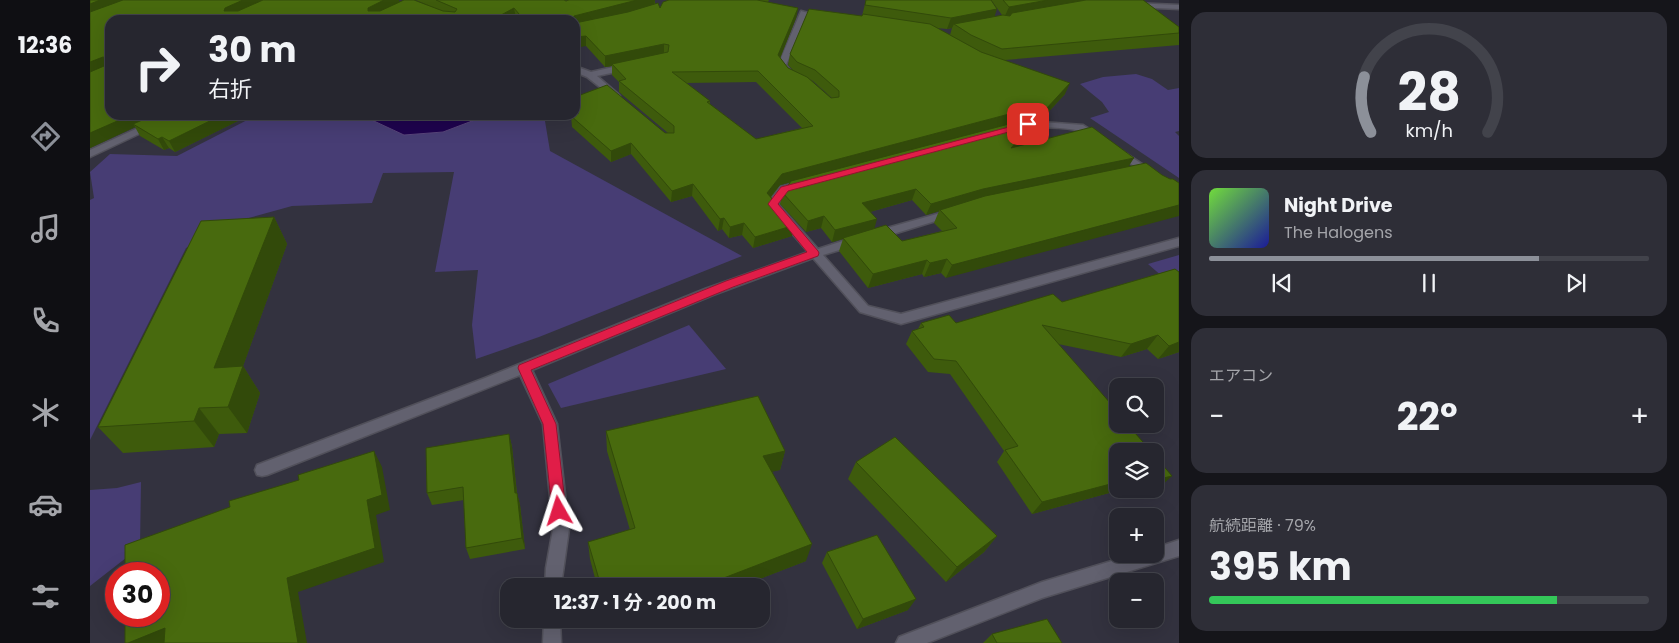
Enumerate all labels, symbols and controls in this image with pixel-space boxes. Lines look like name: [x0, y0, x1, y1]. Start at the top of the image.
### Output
text: 30 m: [208, 25, 296, 74]
text: 12:36: [18, 30, 72, 61]
icon: right: [125, 35, 190, 100]
text: 28: [1397, 56, 1461, 129]
text: 右折: [208, 74, 252, 105]
pin: [1007, 103, 1049, 145]
icon: arrive: [1014, 110, 1042, 138]
text: km/h: [1405, 118, 1453, 143]
icon: directions: [28, 119, 63, 154]
text: Night Drive: [1284, 192, 1393, 219]
icon: music: [28, 211, 63, 246]
text: The Halogens: [1284, 221, 1392, 244]
icon: previous: [1268, 269, 1296, 297]
icon: pause: [1415, 269, 1443, 297]
icon: next: [1562, 269, 1590, 297]
icon: phone: [28, 303, 63, 338]
text: エアコン: [1209, 364, 1273, 387]
map controls: [1109, 378, 1164, 628]
button: search: [1109, 378, 1164, 433]
text: 22°: [1397, 390, 1458, 443]
icon: climate: [28, 395, 63, 430]
text: −: [1209, 397, 1224, 436]
text: +: [1630, 397, 1649, 436]
button: layers: [1109, 443, 1164, 498]
position arrow: [532, 484, 584, 536]
icon: car: [28, 487, 63, 522]
button: +: [1109, 508, 1164, 563]
text: 航続距離 · 79%: [1209, 514, 1316, 537]
text: 395 km: [1209, 540, 1352, 593]
speed limit sign: 30: [105, 562, 170, 627]
button: −: [1109, 573, 1164, 628]
icon: filters: [28, 579, 63, 614]
text: 12:37 · 1 分 · 200 m: [554, 589, 716, 616]

